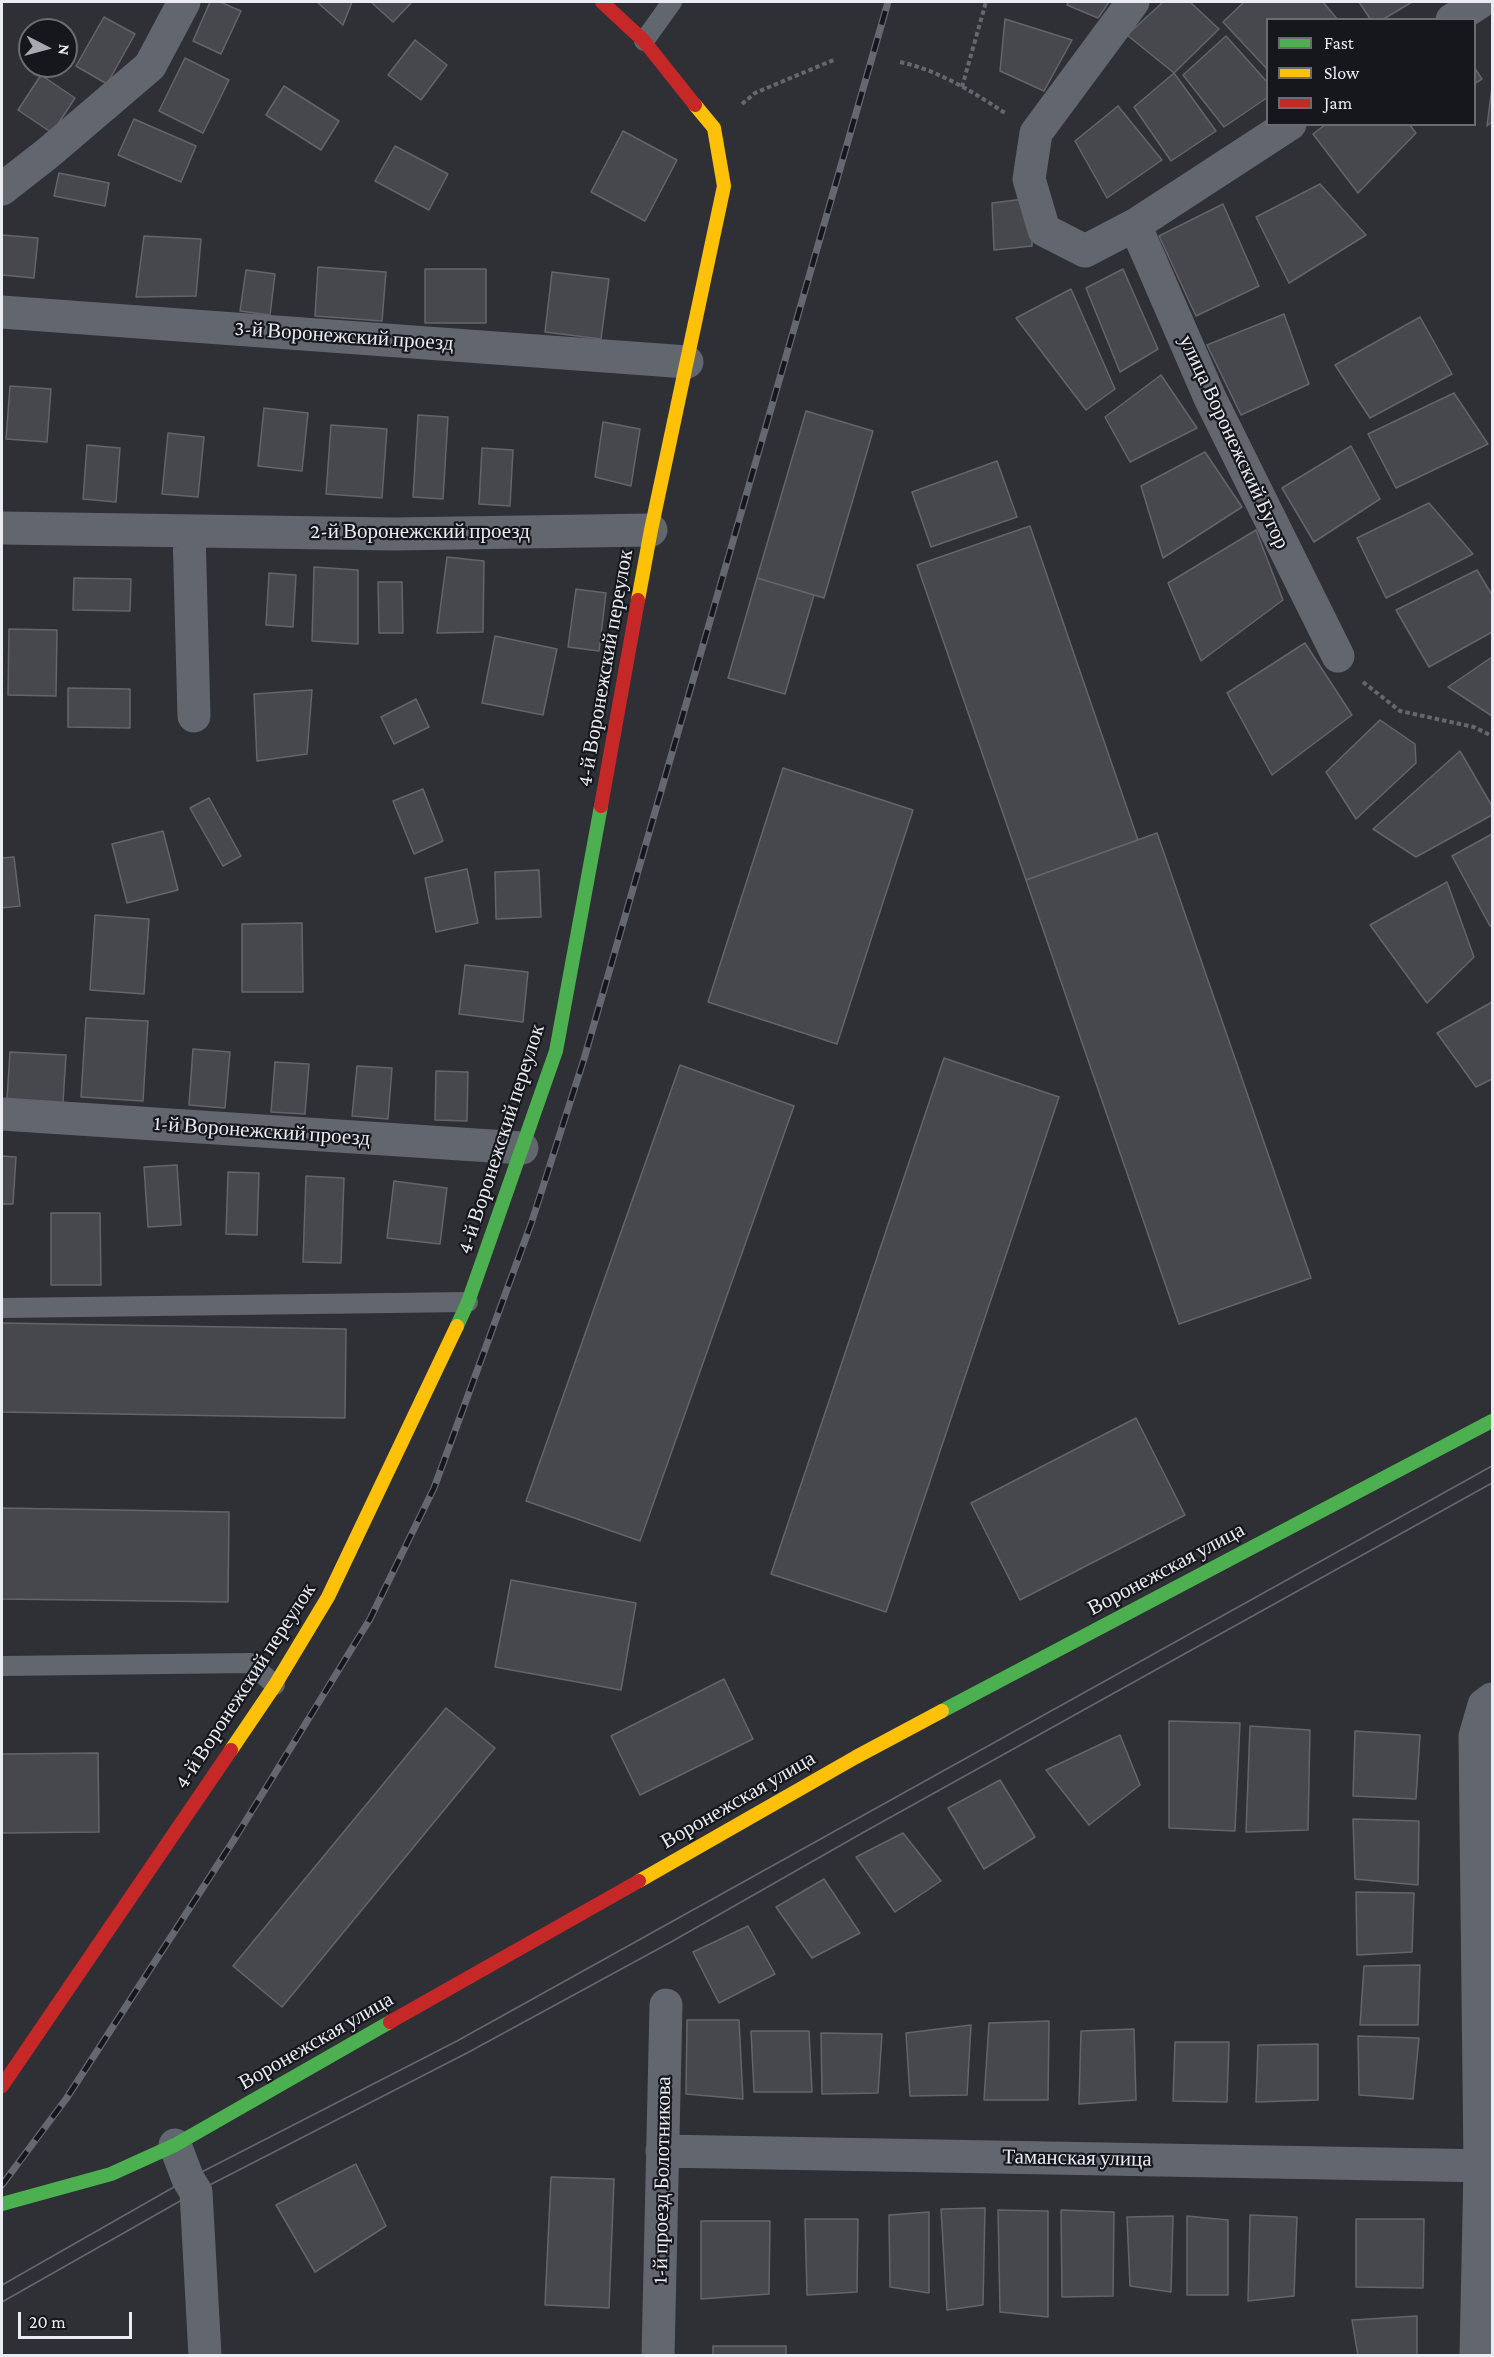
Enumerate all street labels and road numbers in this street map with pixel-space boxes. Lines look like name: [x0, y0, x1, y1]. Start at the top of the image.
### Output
street label: 3-й Воронежский проезд: [234, 316, 454, 356]
street label: улица Воронежский Бугор: [1173, 331, 1295, 553]
street label: 2-й Воронежский проезд: [310, 519, 530, 545]
street label: 4-й Воронежский переулок: [572, 547, 638, 789]
street label: 4-й Воронежский переулок: [452, 1021, 550, 1257]
street label: 1-й Воронежский проезд: [153, 1111, 371, 1151]
street label: Воронежская улица: [1083, 1517, 1249, 1621]
street label: 4-й Воронежский переулок: [169, 1578, 321, 1794]
street label: Воронежская улица: [656, 1746, 820, 1854]
street label: Воронежская улица: [234, 1987, 398, 2095]
street label: 1-й проезд Болотникова: [648, 2076, 676, 2284]
street label: Таманская улица: [1002, 2144, 1152, 2172]

